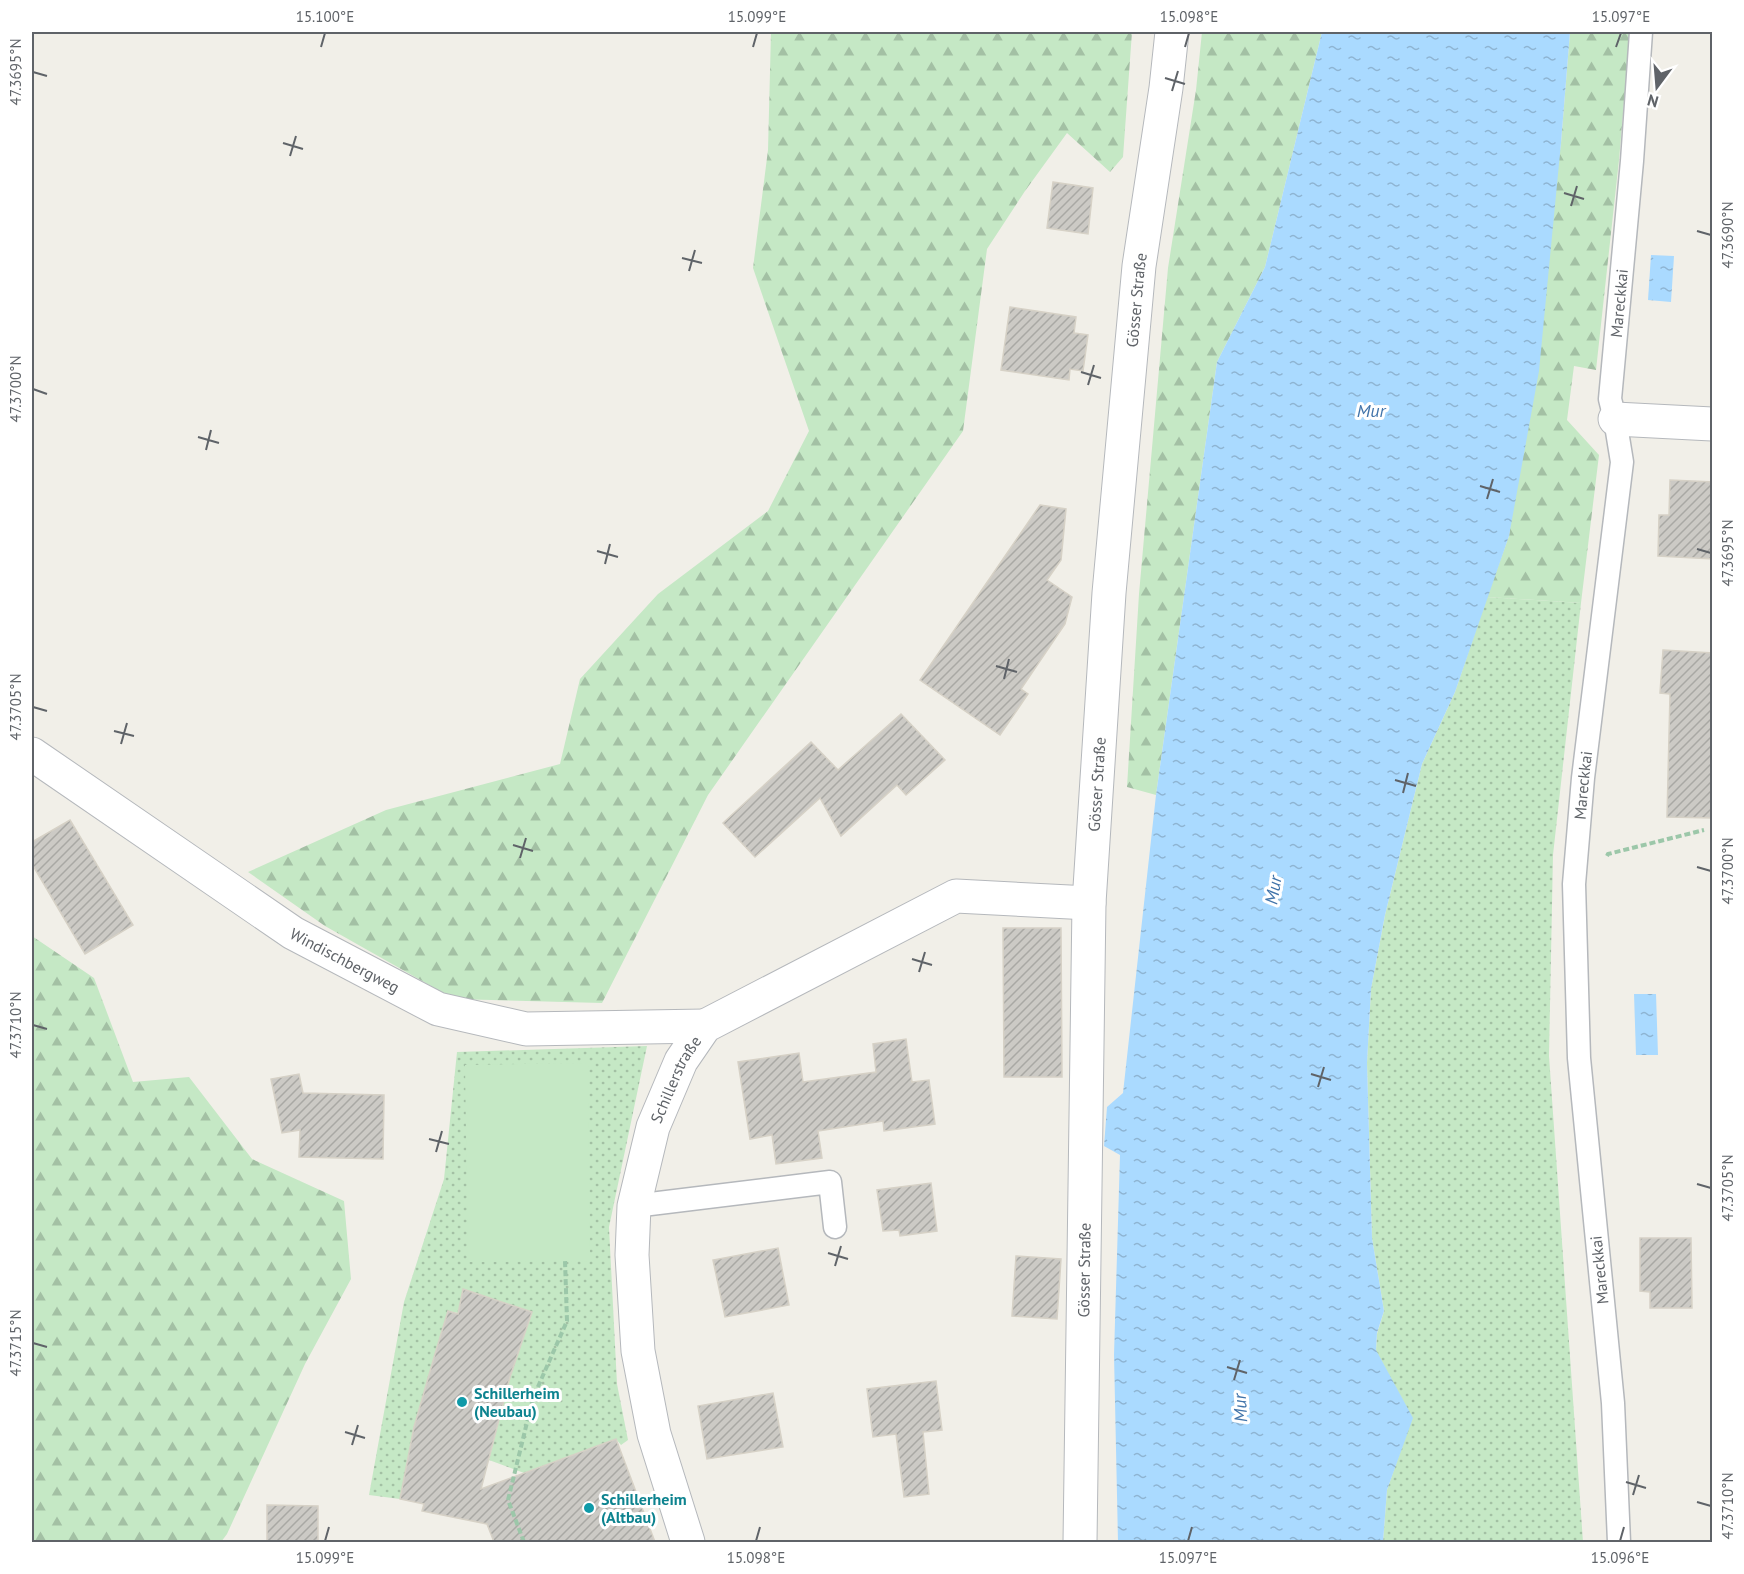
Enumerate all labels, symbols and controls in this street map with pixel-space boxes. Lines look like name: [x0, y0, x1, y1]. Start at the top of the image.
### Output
text: 15.100°E: [296, 7, 354, 26]
text: 15.099°E: [728, 7, 786, 26]
text: 15.098°E: [1160, 7, 1218, 26]
text: 15.097°E: [1592, 7, 1650, 26]
text: 47.3695°N: [6, 38, 25, 106]
north arrow: [1627, 57, 1687, 117]
text: N: [1645, 90, 1661, 112]
text: 47.3690°N: [1718, 201, 1737, 269]
street label: Gösser Straße: [1122, 251, 1151, 348]
street label: Mareckkai: [1606, 268, 1632, 338]
text: 47.3700°N: [6, 355, 25, 423]
water label: Mur: [1357, 399, 1386, 422]
text: 47.3695°N: [1718, 519, 1737, 587]
text: 47.3705°N: [6, 673, 25, 741]
street label: Gösser Straße: [1084, 736, 1110, 832]
street label: Mareckkai: [1570, 750, 1596, 820]
text: 47.3700°N: [1718, 837, 1737, 905]
water label: Mur: [1259, 873, 1287, 906]
street label: Windischbergweg: [287, 923, 403, 997]
text: 47.3710°N: [6, 991, 25, 1059]
street label: Schillerstraße: [646, 1032, 705, 1126]
text: 47.3705°N: [1718, 1154, 1737, 1222]
street label: Gösser Straße: [1073, 1223, 1094, 1318]
street label: Mareckkai: [1585, 1235, 1613, 1305]
text: 47.3715°N: [6, 1309, 25, 1377]
place label: Schillerheim (Neubau): [474, 1383, 560, 1421]
water label: Mur: [1228, 1392, 1252, 1423]
marker: Schillerheim (Neubau): [455, 1395, 469, 1409]
text: 47.3710°N: [1718, 1472, 1737, 1540]
place label: Schillerheim (Altbau): [601, 1489, 687, 1527]
marker: Schillerheim (Altbau): [582, 1501, 596, 1515]
text: 15.099°E: [296, 1548, 354, 1567]
text: 15.098°E: [727, 1548, 785, 1567]
text: 15.097°E: [1159, 1548, 1217, 1567]
text: 15.096°E: [1591, 1548, 1649, 1567]

